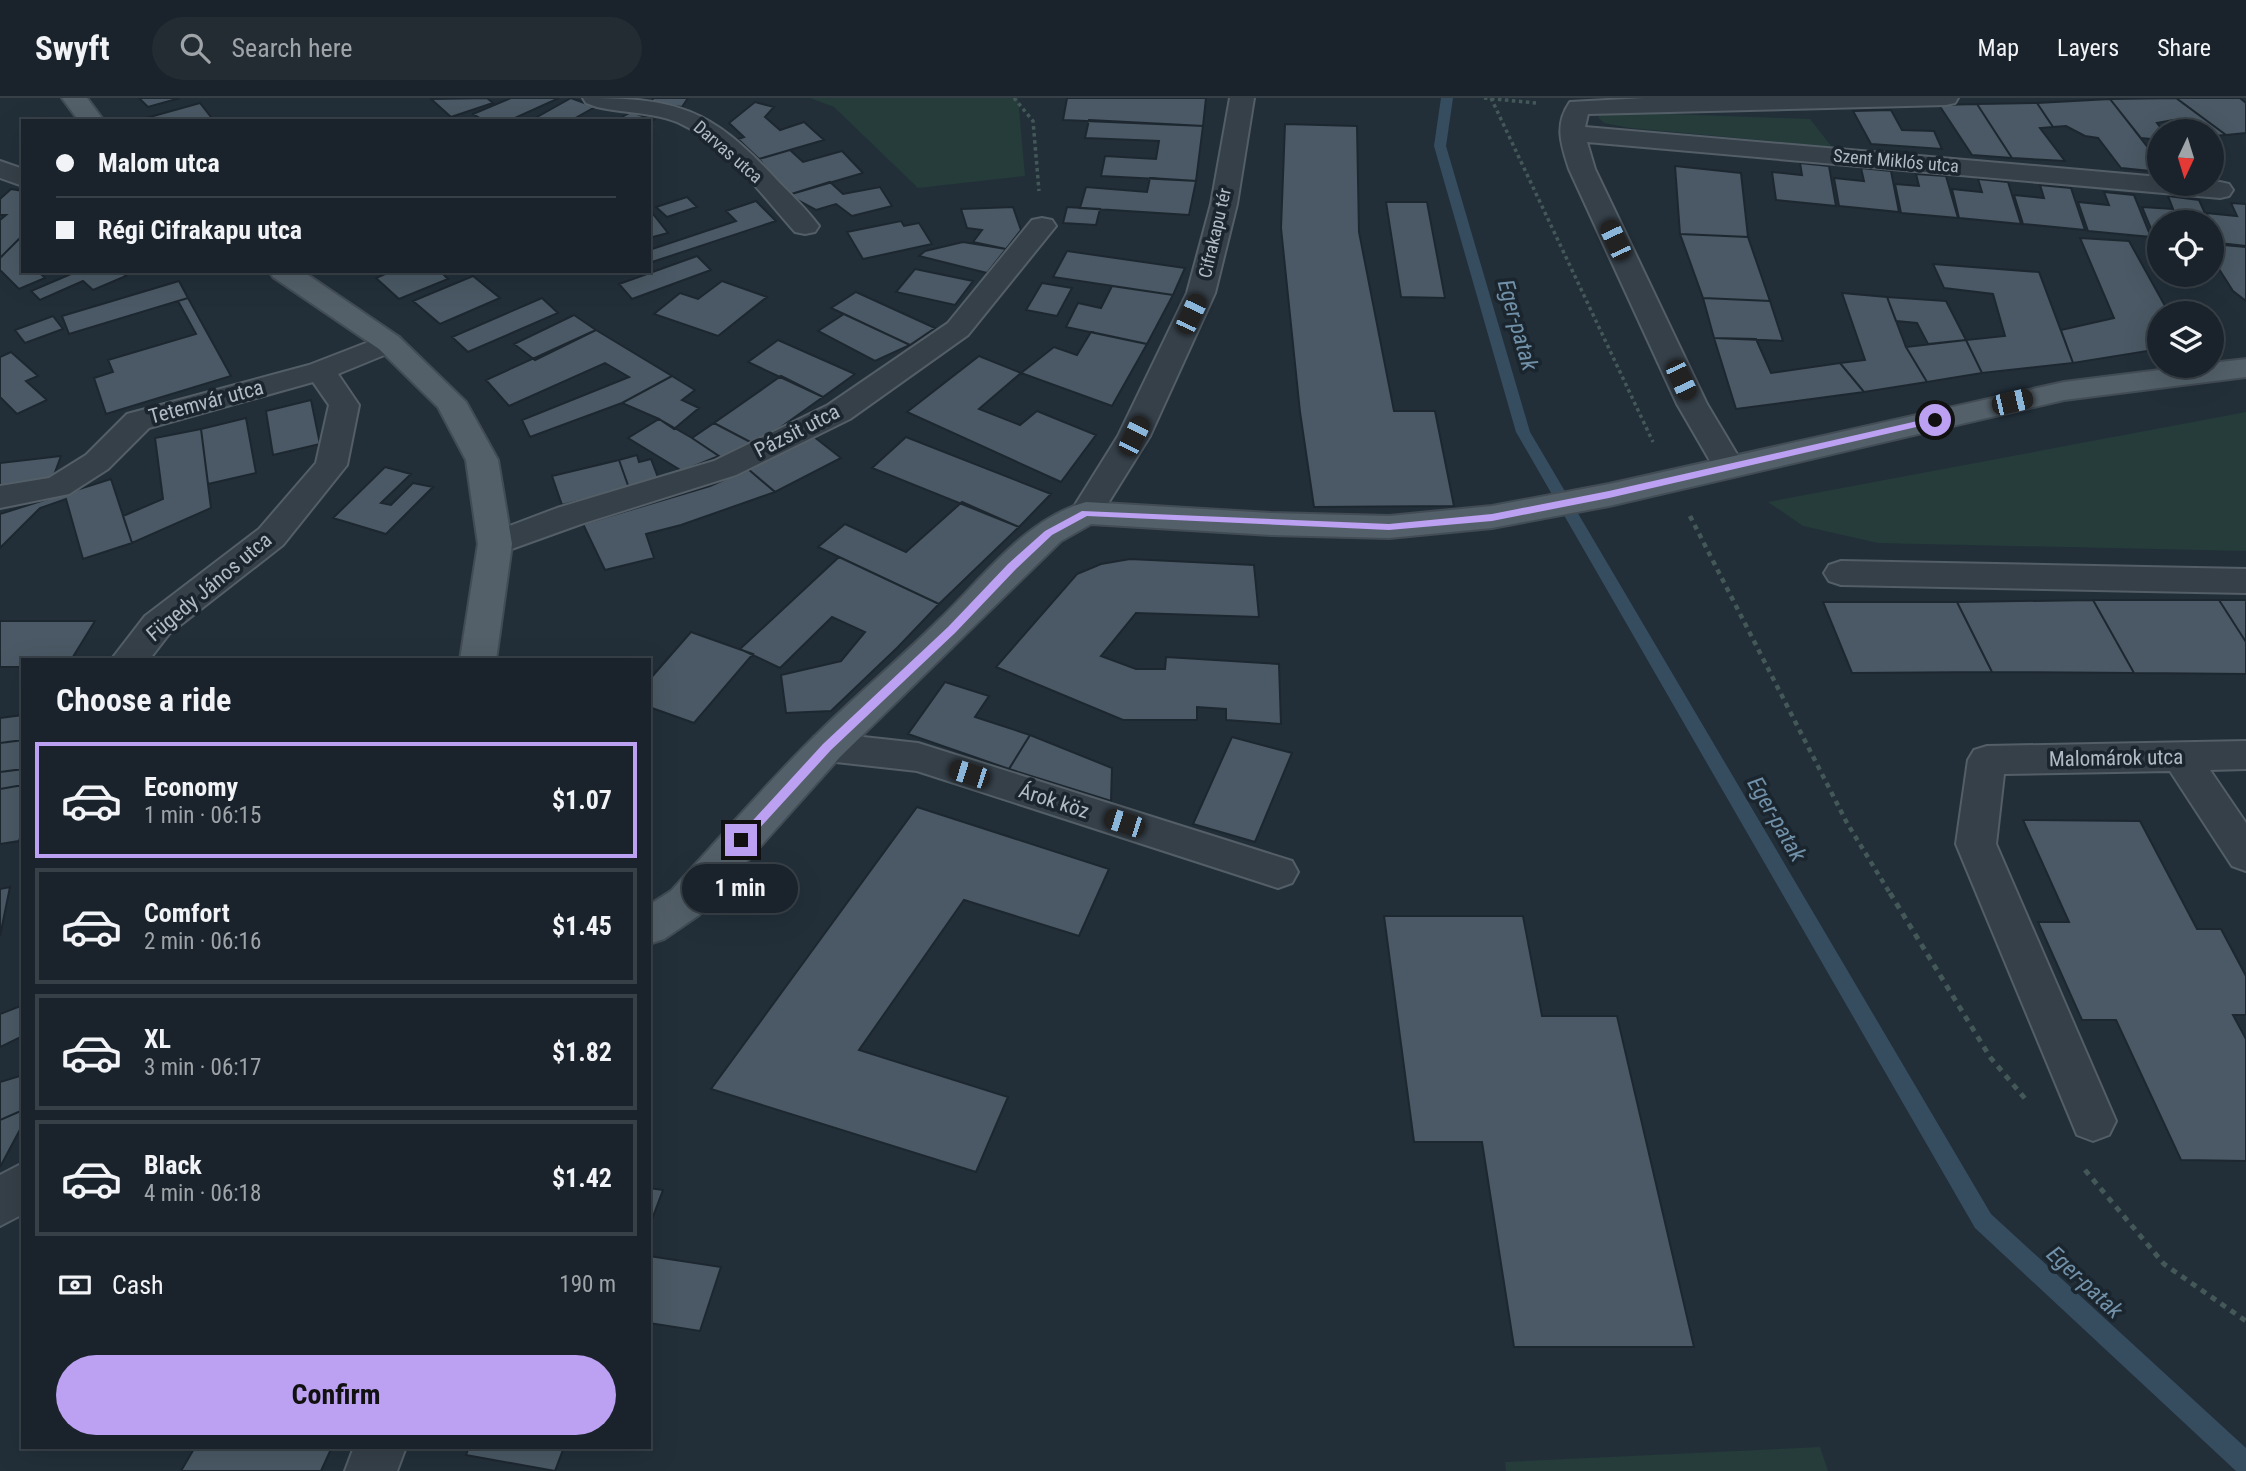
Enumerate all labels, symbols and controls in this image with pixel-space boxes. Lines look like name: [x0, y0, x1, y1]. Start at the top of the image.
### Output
search box: [152, 17, 642, 80]
text: Swyft: [35, 29, 110, 68]
icon: search: [176, 29, 214, 67]
text: Search here: [232, 33, 353, 63]
text: Map: [1978, 34, 2019, 62]
text: Layers: [2057, 34, 2119, 62]
text: Share: [2157, 34, 2211, 62]
street label: Darvas utca: [690, 116, 767, 187]
north arrow: [2147, 119, 2224, 196]
map controls: [2147, 119, 2224, 378]
street label: Szent Miklós utca: [1832, 145, 1960, 176]
text: Malom utca: [98, 148, 220, 178]
street label: Cifrakapu tér: [1194, 185, 1235, 280]
button: locate: [2147, 210, 2224, 287]
text: Régi Cifrakapu utca: [98, 215, 302, 245]
car: [1597, 217, 1634, 263]
water label: Eger-patak: [1492, 276, 1544, 375]
car: [1173, 291, 1210, 337]
button: layers: [2147, 301, 2224, 378]
car: [1663, 357, 1700, 403]
street label: Tetemvár utca: [146, 375, 266, 429]
car: [1990, 387, 2035, 417]
street label: Pázsit utca: [750, 399, 844, 463]
route start: [1919, 404, 1951, 436]
car: [1116, 413, 1153, 459]
street label: Fügedy János utca: [142, 528, 276, 646]
text: Choose a ride: [56, 681, 231, 719]
street label: Malomárok utca: [2049, 745, 2183, 771]
car: [946, 758, 993, 790]
icon: car: [60, 769, 123, 832]
text: Economy: [144, 772, 238, 802]
water label: Eger-patak: [1741, 772, 1812, 867]
street label: Árok köz: [1016, 778, 1092, 824]
text: $1.07: [552, 785, 612, 815]
text: 1 min · 06:15: [144, 802, 261, 829]
car: [1101, 807, 1148, 839]
route end: [725, 824, 757, 856]
callout: 1 min: [683, 864, 799, 914]
text: 1 min: [714, 875, 766, 902]
icon: car: [60, 895, 123, 958]
text: Comfort: [144, 898, 230, 928]
text: $1.45: [552, 911, 612, 941]
text: 2 min · 06:16: [144, 928, 261, 955]
icon: car: [60, 1021, 123, 1084]
text: XL: [144, 1024, 171, 1054]
text: $1.82: [552, 1037, 612, 1067]
text: 3 min · 06:17: [144, 1054, 261, 1081]
icon: car: [60, 1147, 123, 1210]
text: Black: [144, 1150, 202, 1180]
text: $1.42: [552, 1163, 612, 1193]
text: 4 min · 06:18: [144, 1180, 261, 1207]
water label: Eger-patak: [2041, 1241, 2129, 1325]
icon: cash: [56, 1266, 94, 1304]
text: Cash: [112, 1270, 164, 1300]
text: 190 m: [559, 1271, 616, 1298]
button: Confirm: [56, 1355, 616, 1435]

